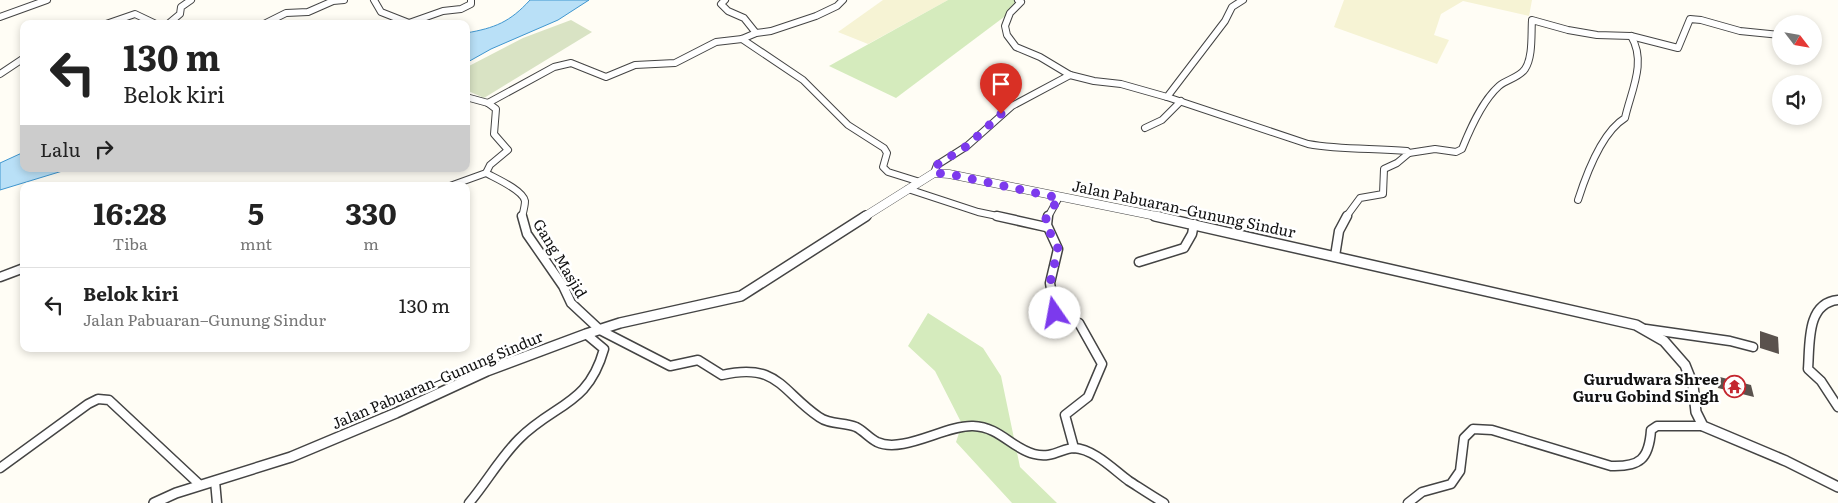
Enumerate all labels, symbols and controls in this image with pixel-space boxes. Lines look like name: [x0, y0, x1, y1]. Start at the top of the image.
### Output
north arrow: [1772, 15, 1822, 65]
map controls: [1772, 15, 1822, 125]
text: 130 m: [123, 30, 220, 82]
icon: left: [40, 40, 105, 105]
pin: [980, 63, 1022, 114]
icon: arrive: [987, 70, 1015, 98]
button: sound: [1772, 75, 1822, 125]
text: Belok kiri: [123, 77, 225, 110]
text: Lalu: [40, 135, 80, 163]
icon: right: [90, 135, 118, 163]
street label: Jalan Pabuaran–Gunung Sindur: [1070, 173, 1298, 243]
text: 16:28: [93, 190, 167, 234]
text: 5: [248, 190, 264, 234]
text: 330: [345, 190, 397, 234]
street label: Gang Masjid: [528, 214, 594, 302]
text: Tiba: [113, 231, 148, 255]
text: mnt: [240, 231, 272, 255]
text: m: [363, 231, 379, 255]
text: Belok kiri: [83, 279, 179, 307]
position arrow: [1028, 286, 1080, 338]
icon: left: [40, 291, 68, 319]
text: 130 m: [399, 291, 450, 319]
text: Jalan Pabuaran–Gunung Sindur: [83, 307, 326, 331]
street label: Jalan Pabuaran–Gunung Sindur: [328, 324, 546, 434]
place label: Gurudwara Shree Guru Gobind Singh: [1573, 367, 1720, 407]
temple icon: Gurudwara Shree Guru Gobind Singh: [1723, 375, 1747, 399]

